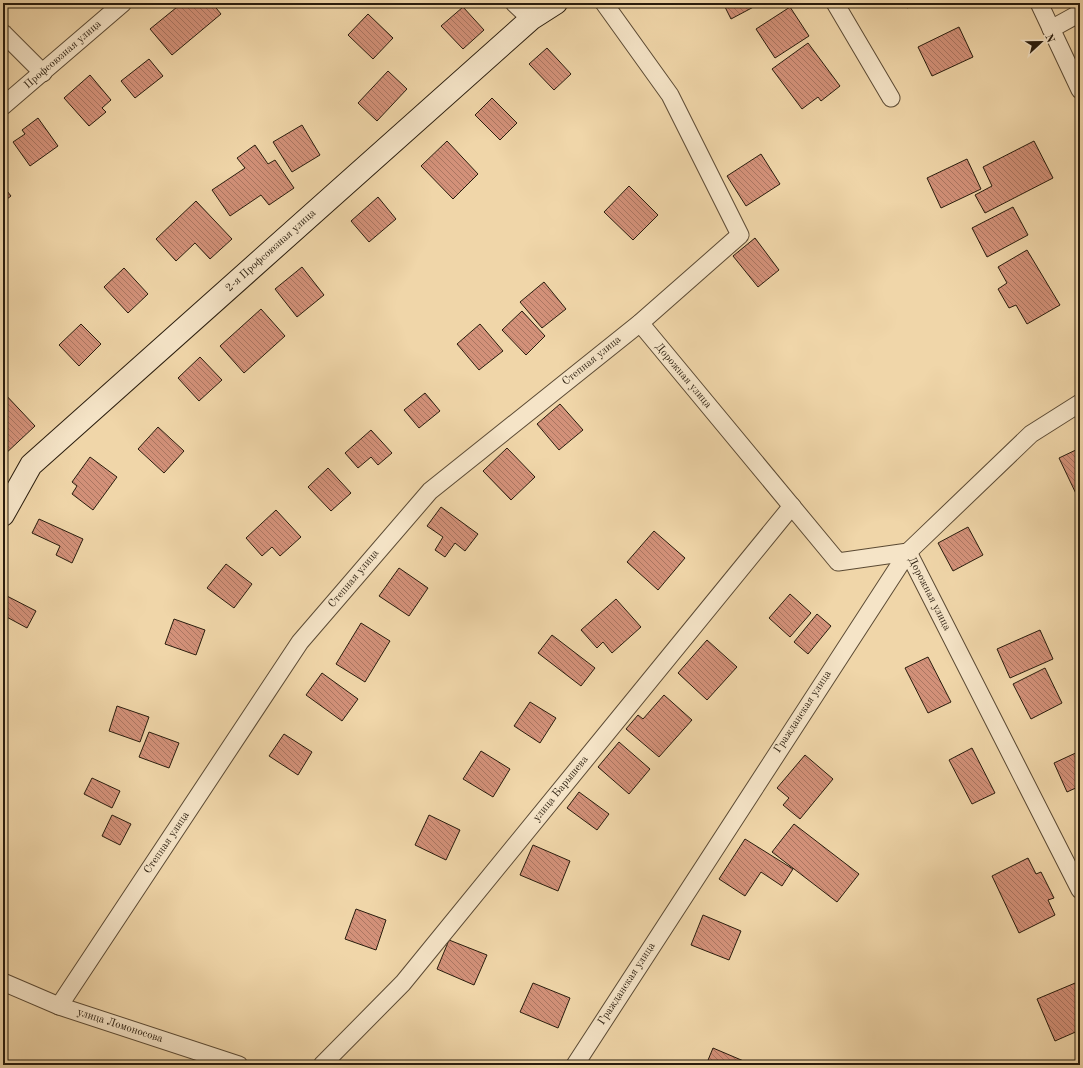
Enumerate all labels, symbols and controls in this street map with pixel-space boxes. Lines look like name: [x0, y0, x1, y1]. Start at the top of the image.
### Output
street label: Профсоюзная улица: [22, 18, 104, 91]
north arrow: [1021, 22, 1061, 62]
text: N: [1042, 33, 1056, 45]
street label: 2-я Профсоюзная улица: [224, 207, 319, 294]
street label: Степная улица: [561, 334, 624, 388]
street label: Дорожная улица: [653, 341, 714, 411]
street label: Степная улица: [327, 547, 382, 610]
street label: Дорожная улица: [906, 555, 953, 633]
street label: Гражданская улица: [772, 668, 834, 755]
street label: улица Барышева: [531, 754, 591, 824]
street label: Степная улица: [142, 810, 192, 876]
street label: Гражданская улица: [596, 940, 658, 1027]
street label: улица Ломоносова: [76, 1007, 165, 1045]

